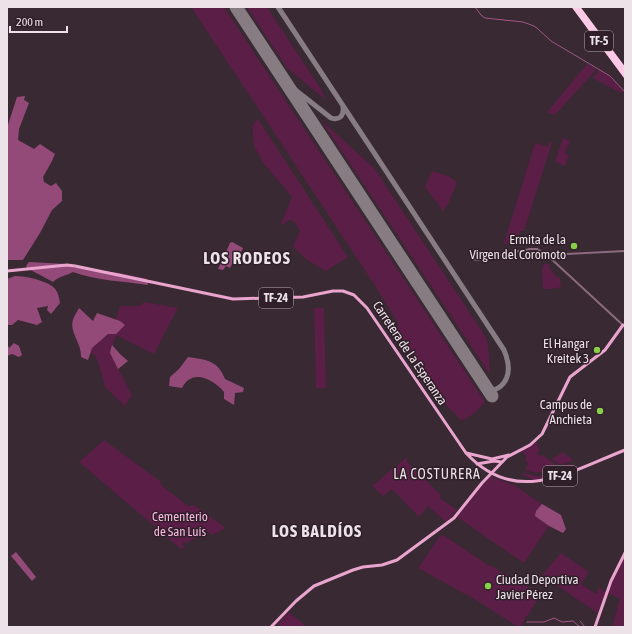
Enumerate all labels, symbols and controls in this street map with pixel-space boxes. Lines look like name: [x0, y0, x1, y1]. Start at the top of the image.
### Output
scale bar: [10, 8, 67, 34]
text: 200 m: [16, 15, 43, 29]
road number: TF-5: [585, 31, 613, 51]
place label: Ermita de la Virgen del Coromoto: [469, 232, 566, 262]
marker: Ermita de la Virgen del Coromoto: [569, 241, 579, 251]
district label: LOS RODEOS: [203, 248, 291, 268]
road number: TF-24: [259, 288, 293, 308]
street label: Carretera de La Esperanza: [370, 298, 450, 408]
place label: El Hangar Kreitek 3: [543, 336, 589, 366]
marker: El Hangar Kreitek 3: [592, 345, 602, 355]
place label: Campus de Anchieta: [540, 397, 592, 427]
marker: Campus de Anchieta: [595, 406, 605, 416]
district label: LA COSTURERA: [393, 466, 481, 482]
road number: TF-24: [543, 466, 577, 486]
park label: Cementerio de San Luís: [152, 509, 208, 539]
district label: LOS BALDÍOS: [272, 521, 362, 541]
place label: Ciudad Deportiva Javier Pérez: [496, 572, 578, 602]
marker: Ciudad Deportiva Javier Pérez: [483, 581, 493, 591]

